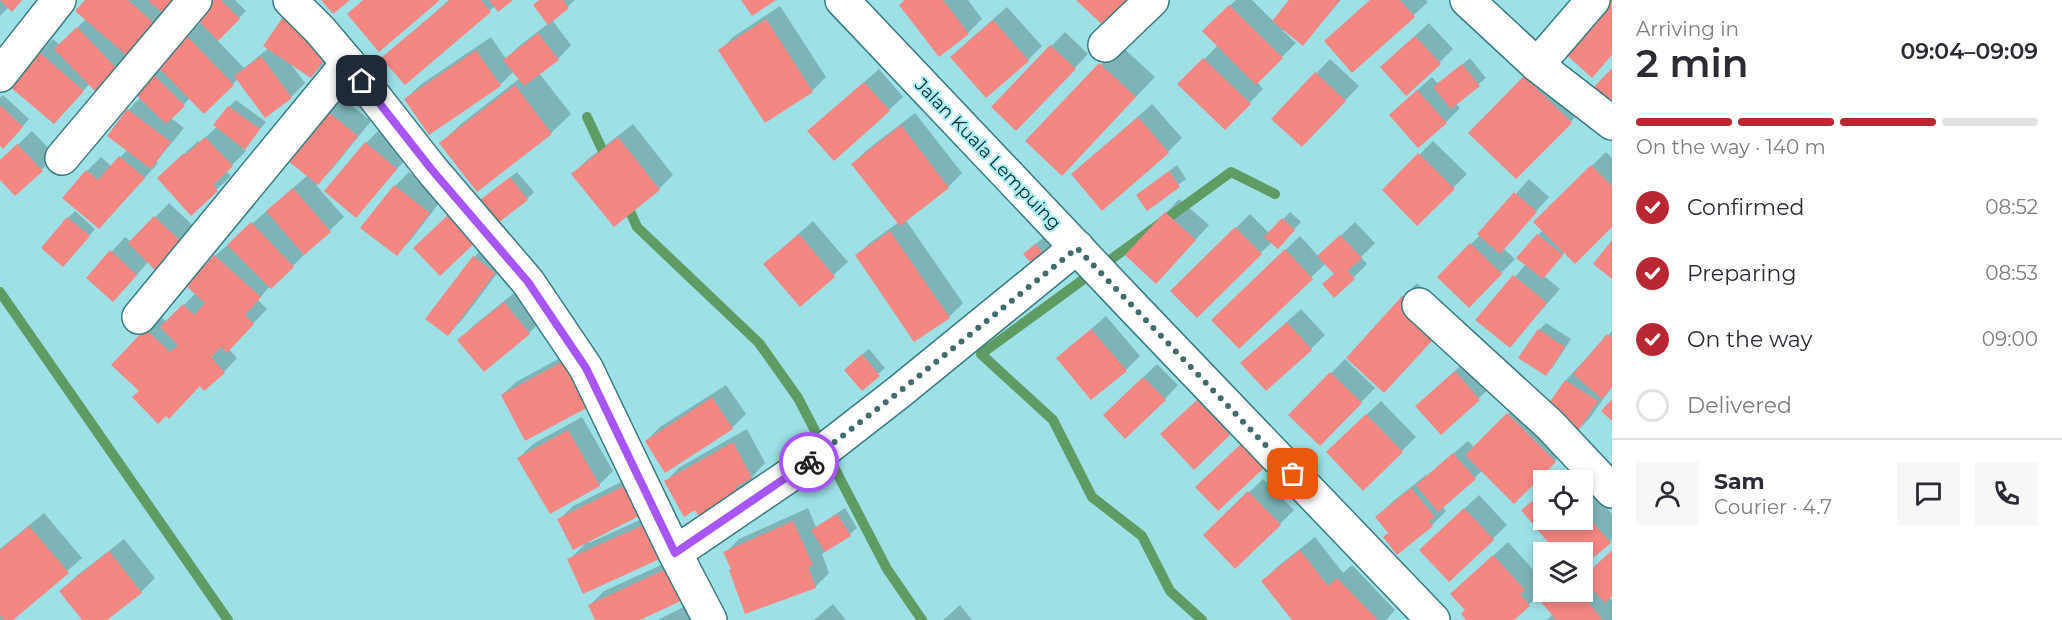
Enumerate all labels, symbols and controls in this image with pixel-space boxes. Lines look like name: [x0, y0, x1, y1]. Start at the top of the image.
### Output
text: Arriving in: [1636, 17, 1739, 41]
text: 09:04–09:09: [1900, 38, 2038, 65]
text: 2 min: [1636, 39, 1749, 87]
pin: [336, 55, 387, 106]
icon: home: [345, 64, 378, 97]
street label: Jalan Kuala Lempuing: [909, 73, 1066, 234]
text: On the way · 140 m: [1636, 135, 1826, 159]
icon: check: [1636, 191, 1669, 224]
text: Confirmed: [1687, 194, 1804, 221]
text: 08:52: [1985, 195, 2038, 219]
icon: check: [1636, 257, 1669, 290]
text: Preparing: [1687, 260, 1796, 287]
text: 08:53: [1985, 261, 2038, 285]
icon: check: [1636, 323, 1669, 356]
text: On the way: [1687, 326, 1812, 353]
text: 09:00: [1982, 327, 2038, 351]
text: Delivered: [1687, 392, 1792, 419]
courier: [779, 432, 839, 492]
icon: bike: [793, 446, 826, 479]
pin: [1267, 448, 1318, 499]
icon: bag: [1276, 457, 1309, 490]
button: person: [1636, 462, 1699, 525]
button: chat: [1897, 462, 1960, 525]
button: phone: [1975, 462, 2038, 525]
text: Sam: [1714, 468, 1765, 495]
map controls: [1533, 470, 1593, 602]
button: locate: [1533, 470, 1593, 530]
text: Courier · 4.7: [1714, 495, 1832, 519]
button: layers: [1533, 542, 1593, 602]

